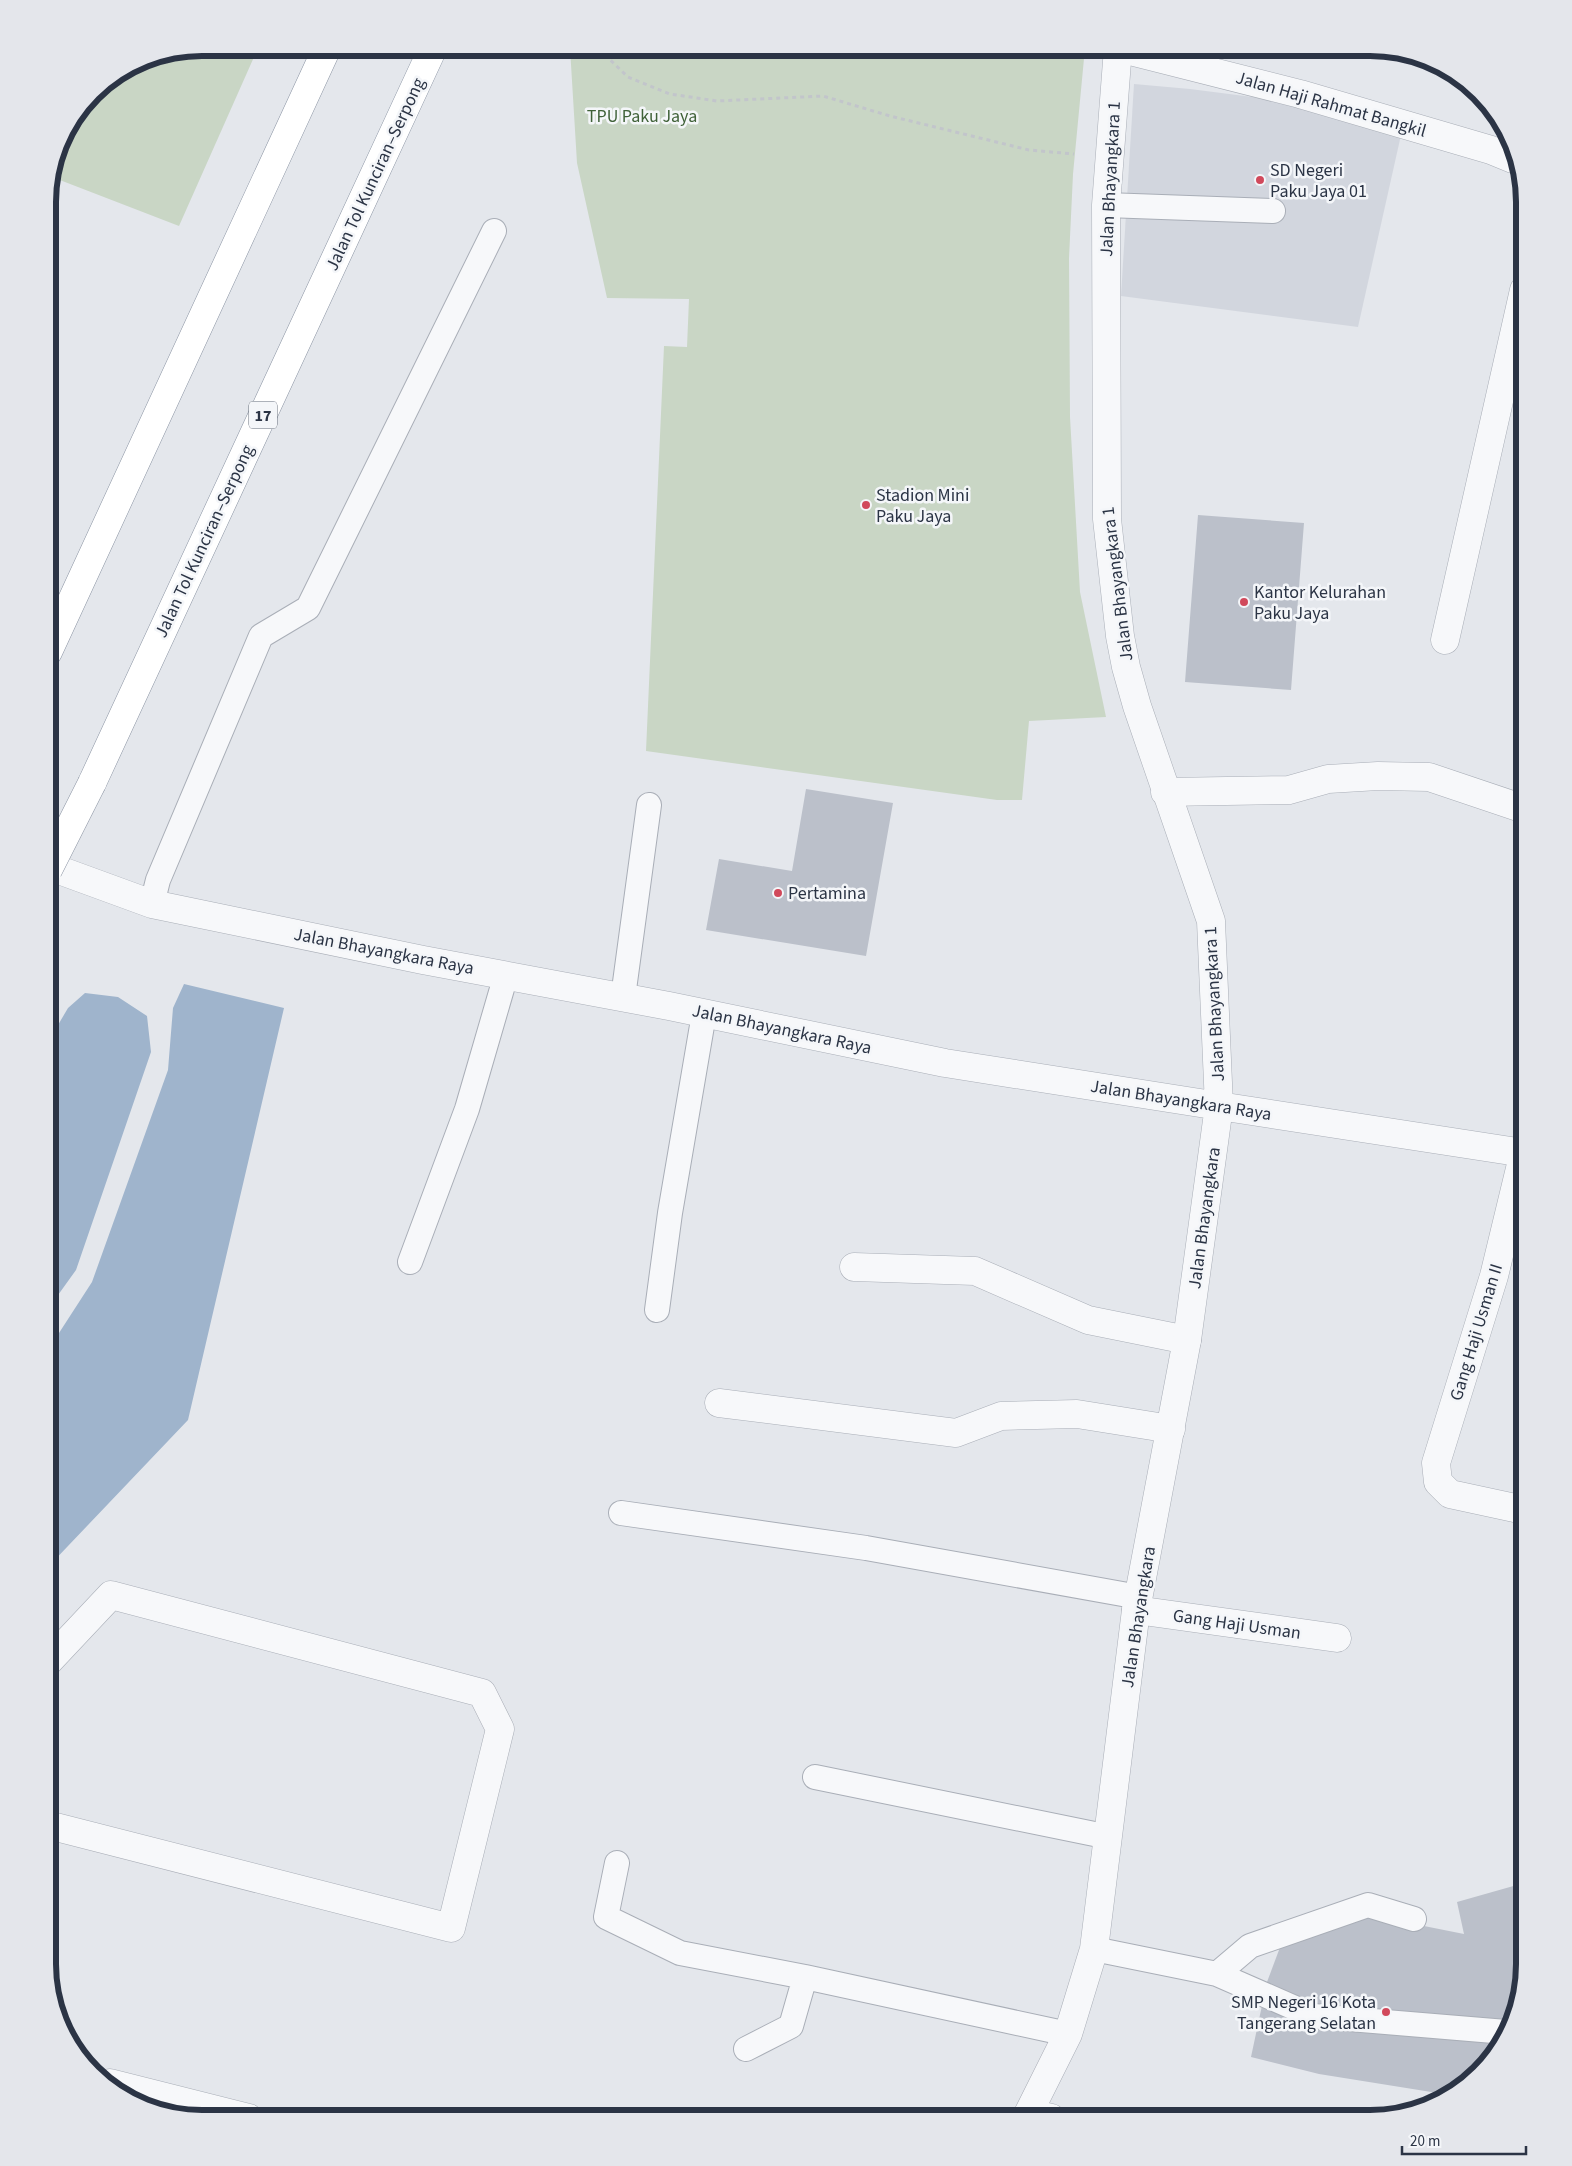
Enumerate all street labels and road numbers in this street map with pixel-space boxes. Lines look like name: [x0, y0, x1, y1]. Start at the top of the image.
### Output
street label: Jalan Haji Rahmat Bangkil: [1233, 65, 1429, 144]
street label: Jalan Tol Kunciran–Serpong: [320, 74, 431, 275]
street label: Jalan Bhayangkara 1: [1094, 101, 1127, 257]
road number: 17: [249, 402, 277, 428]
street label: Jalan Tol Kunciran–Serpong: [149, 441, 260, 642]
street label: Jalan Bhayangkara 1: [1096, 505, 1139, 663]
street label: Jalan Bhayangkara Raya: [292, 922, 476, 981]
street label: Jalan Bhayangkara 1: [1198, 926, 1231, 1082]
street label: Jalan Bhayangkara Raya: [690, 998, 874, 1061]
street label: Jalan Bhayangkara Raya: [1089, 1074, 1273, 1127]
street label: Jalan Bhayangkara: [1182, 1146, 1227, 1291]
street label: Gang Haji Usman II: [1444, 1261, 1509, 1404]
street label: Jalan Bhayangkara: [1115, 1545, 1162, 1690]
street label: Gang Haji Usman: [1171, 1603, 1302, 1646]

